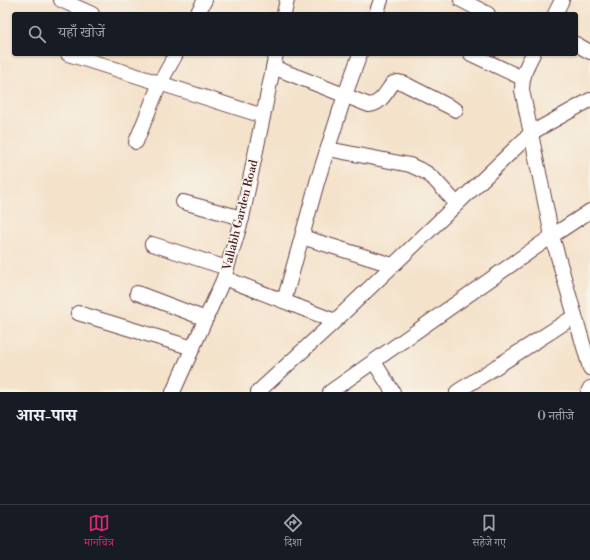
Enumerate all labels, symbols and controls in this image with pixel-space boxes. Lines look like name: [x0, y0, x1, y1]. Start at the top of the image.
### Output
search box: [12, 12, 578, 56]
icon: search: [26, 23, 48, 45]
text: यहाँ खोजें: [58, 23, 105, 42]
street label: Vallabh Garden Road: [219, 158, 262, 273]
text: आस-पास: [16, 405, 77, 427]
text: 0 नतीजे: [537, 408, 574, 424]
tab: मानचित्र: [84, 512, 114, 553]
tab: दिशा: [282, 512, 304, 553]
tab: सहेजे गए: [472, 512, 506, 553]

